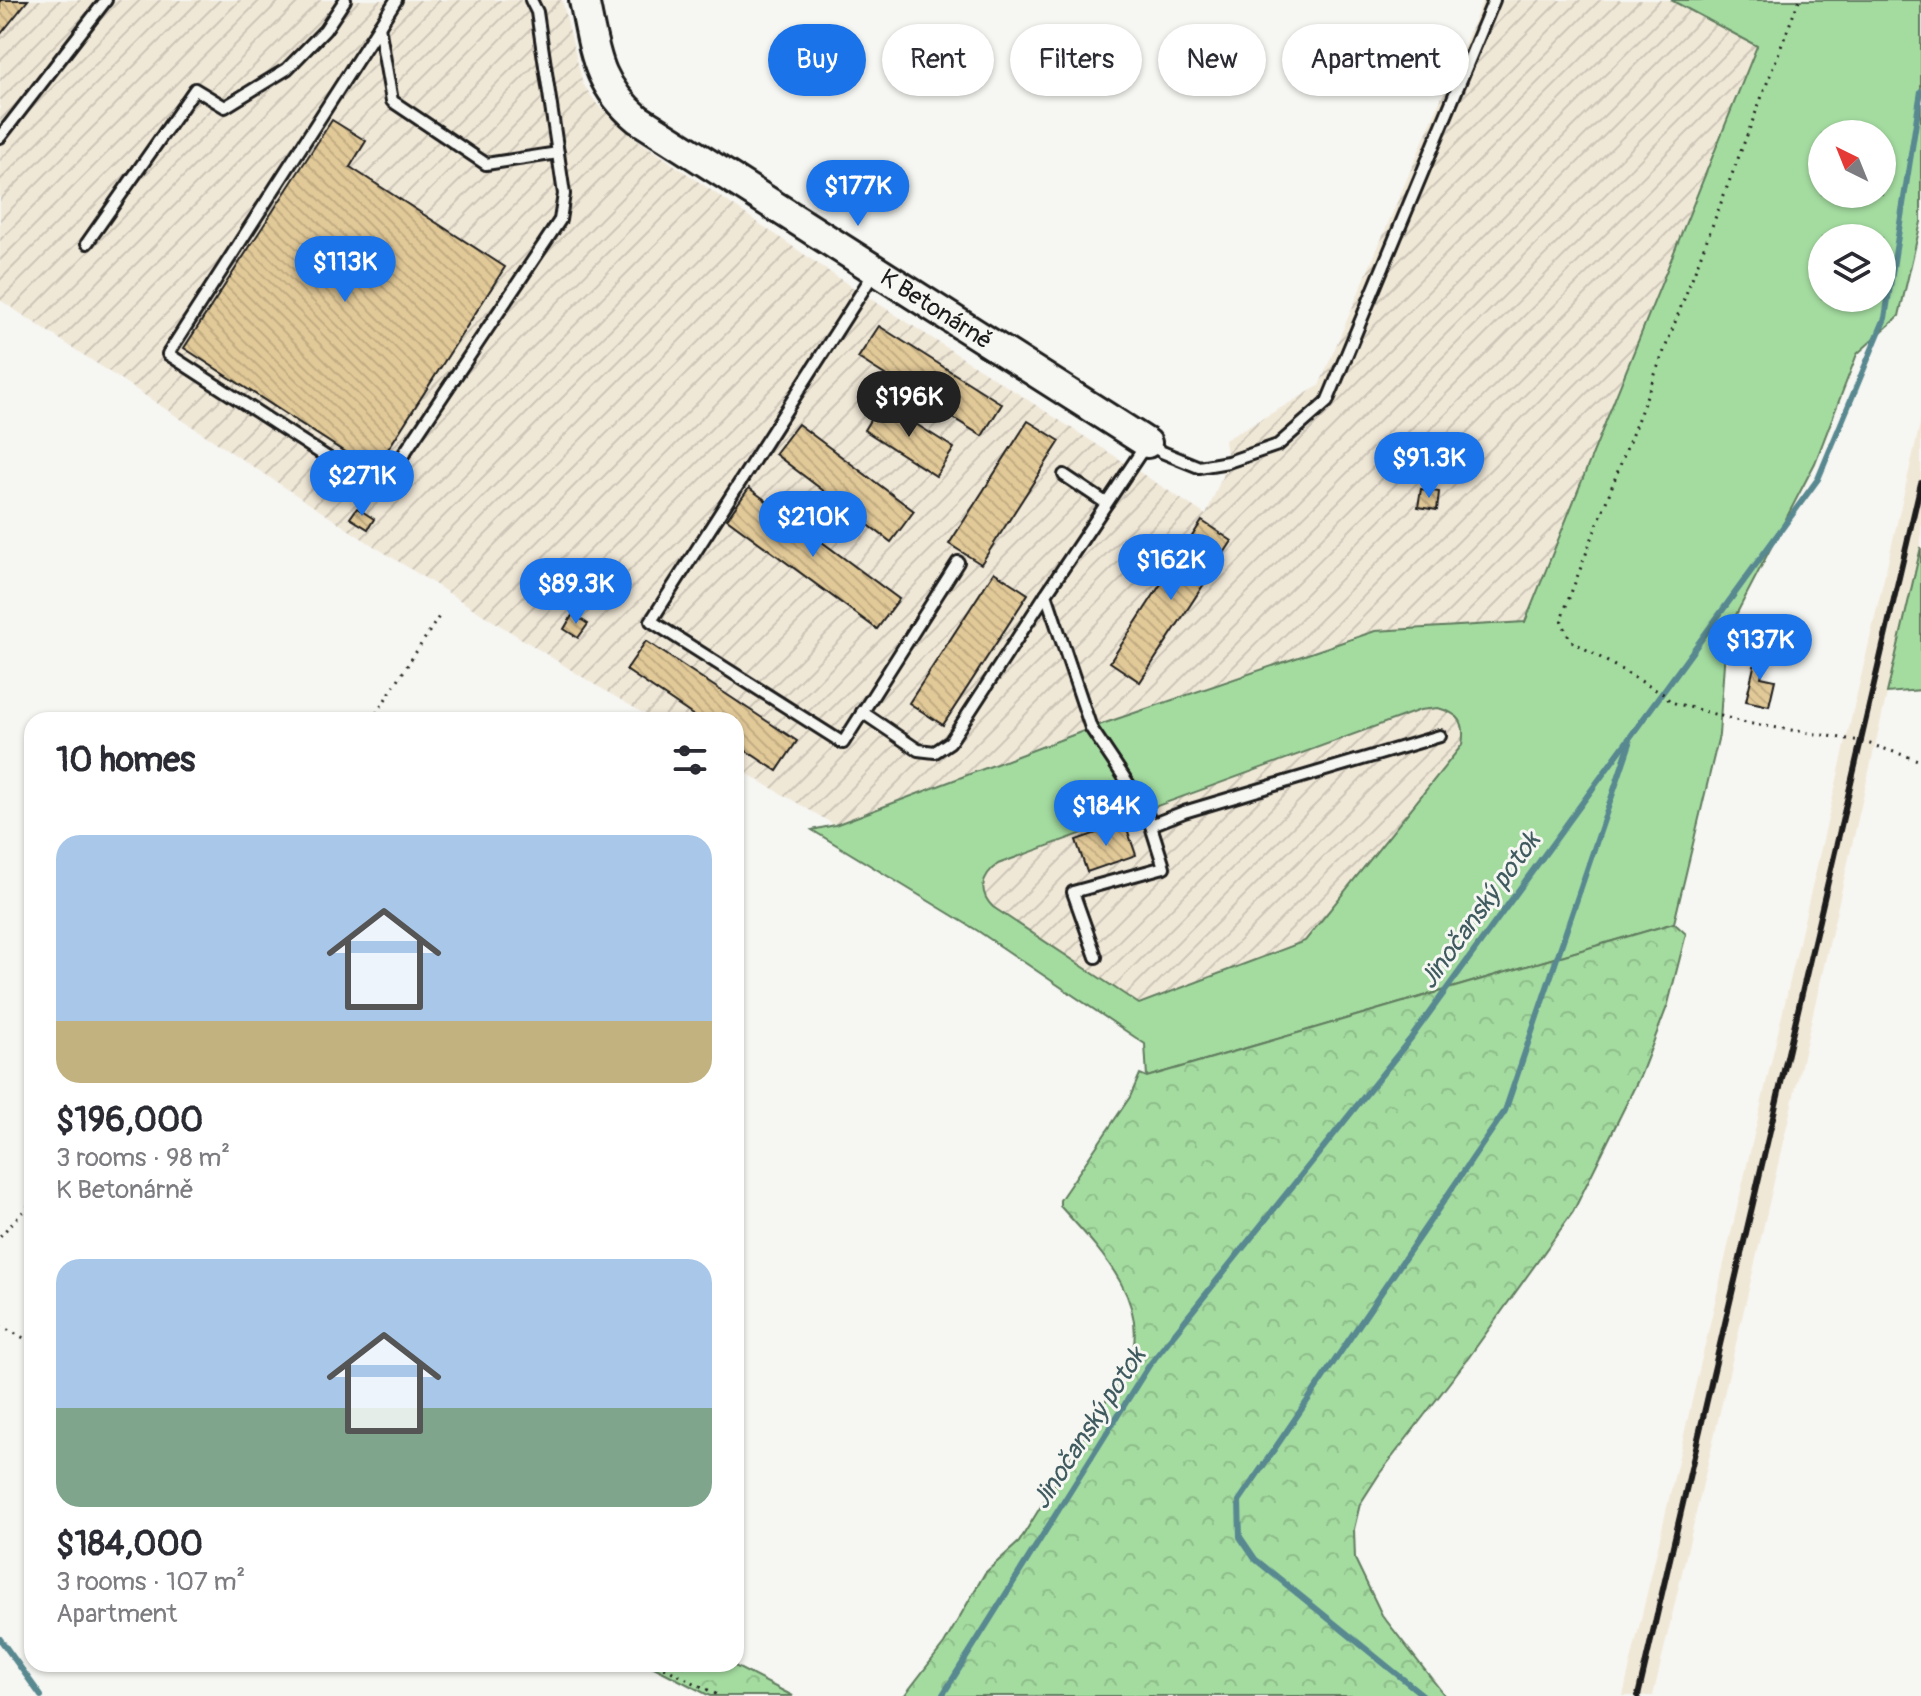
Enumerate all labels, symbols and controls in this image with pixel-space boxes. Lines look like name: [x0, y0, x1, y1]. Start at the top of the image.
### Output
chip: Buy: [768, 24, 866, 96]
chip: Rent: [882, 24, 994, 96]
chip: Filters: [1010, 24, 1142, 96]
chip: New: [1158, 24, 1266, 96]
chip: Apartment: [1282, 24, 1469, 96]
north arrow: [1808, 120, 1896, 208]
map controls: [1808, 120, 1896, 312]
pin: $177K: [802, 160, 914, 228]
text: $177K: [824, 170, 892, 202]
button: layers: [1808, 224, 1896, 312]
pin: $113K: [289, 236, 401, 304]
text: $113K: [313, 246, 377, 278]
street label: K Betonárně: [875, 263, 998, 356]
pin: $196K: [853, 371, 965, 439]
text: $196K: [875, 381, 943, 413]
pin: $91.3K: [1364, 432, 1494, 500]
text: $91.3K: [1392, 442, 1466, 474]
pin: $271K: [306, 450, 418, 518]
text: $271K: [328, 460, 396, 492]
pin: $210K: [757, 491, 869, 559]
text: $210K: [777, 501, 849, 533]
pin: $162K: [1115, 534, 1227, 602]
text: $162K: [1136, 544, 1206, 576]
pin: $89.3K: [511, 558, 641, 626]
text: $89.3K: [538, 568, 614, 600]
pin: $137K: [1704, 614, 1816, 682]
text: $137K: [1726, 624, 1794, 656]
icon: filters: [668, 738, 712, 782]
text: 10 homes: [56, 739, 195, 782]
pin: $184K: [1050, 780, 1162, 848]
text: $184K: [1072, 790, 1140, 822]
water label: Jinočanský potok: [1412, 824, 1549, 995]
icon: home: [312, 887, 456, 1031]
text: $196,000: [56, 1099, 203, 1142]
text: 3 rooms · 98 m²: [56, 1142, 230, 1174]
text: K Betonárně: [56, 1174, 194, 1206]
icon: home: [312, 1311, 456, 1455]
water label: Jinočanský potok: [1025, 1340, 1154, 1515]
text: $184,000: [56, 1523, 203, 1566]
text: 3 rooms · 107 m²: [56, 1566, 245, 1598]
text: Apartment: [56, 1598, 177, 1630]

